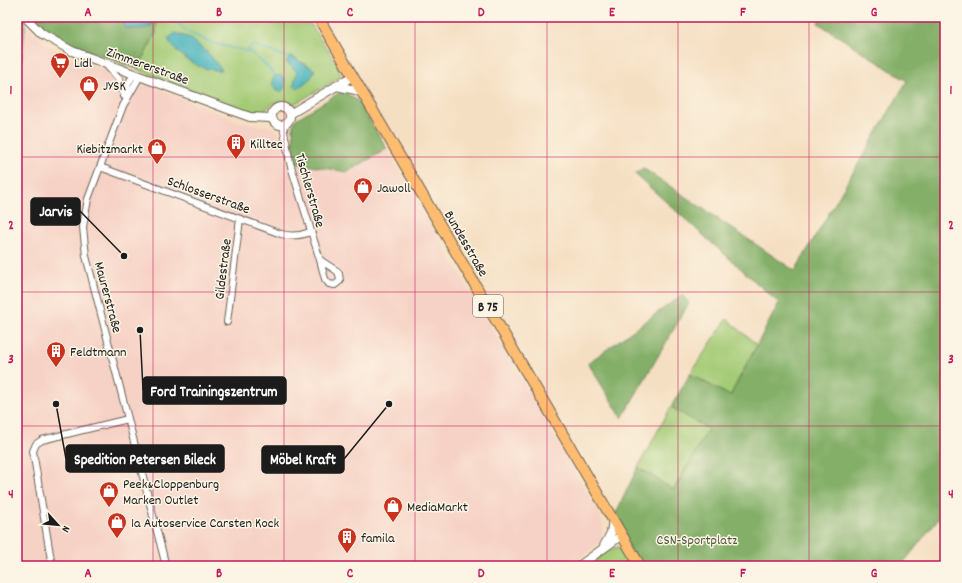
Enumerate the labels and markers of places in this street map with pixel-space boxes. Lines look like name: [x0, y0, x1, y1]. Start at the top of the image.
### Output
supermarket icon: Lidl: [49, 51, 71, 79]
place label: Lidl: [74, 54, 93, 74]
shop icon: JYSK: [78, 74, 100, 102]
place label: JYSK: [103, 77, 126, 97]
building icon: Killtec: [225, 132, 247, 160]
place label: Killtec: [250, 135, 283, 155]
shop icon: Kiebitzmarkt: [146, 137, 168, 165]
place label: Kiebitzmarkt: [76, 140, 143, 160]
shop icon: Jawoll: [352, 176, 374, 204]
place label: Jawoll: [377, 179, 411, 199]
callout: Jarvis: [31, 198, 80, 225]
building icon: Feldtmann: [45, 340, 67, 368]
place label: Feldtmann: [70, 343, 127, 363]
callout: Ford Trainingszentrum: [143, 377, 286, 404]
callout: Spedition Petersen Bileck: [66, 445, 224, 472]
callout: Möbel Kraft: [262, 446, 344, 473]
place label: Peek&Cloppenburg Marken Outlet: [123, 475, 219, 511]
shop icon: Peek&Cloppenburg Marken Outlet: [98, 480, 120, 508]
shop icon: MediaMarkt: [382, 495, 404, 523]
place label: MediaMarkt: [407, 498, 468, 518]
shop icon: 1a Autoservice Carsten Kock: [106, 511, 128, 539]
place label: 1a Autoservice Carsten Kock: [131, 514, 279, 534]
building icon: famila: [336, 526, 358, 554]
place label: famila: [361, 529, 395, 549]

